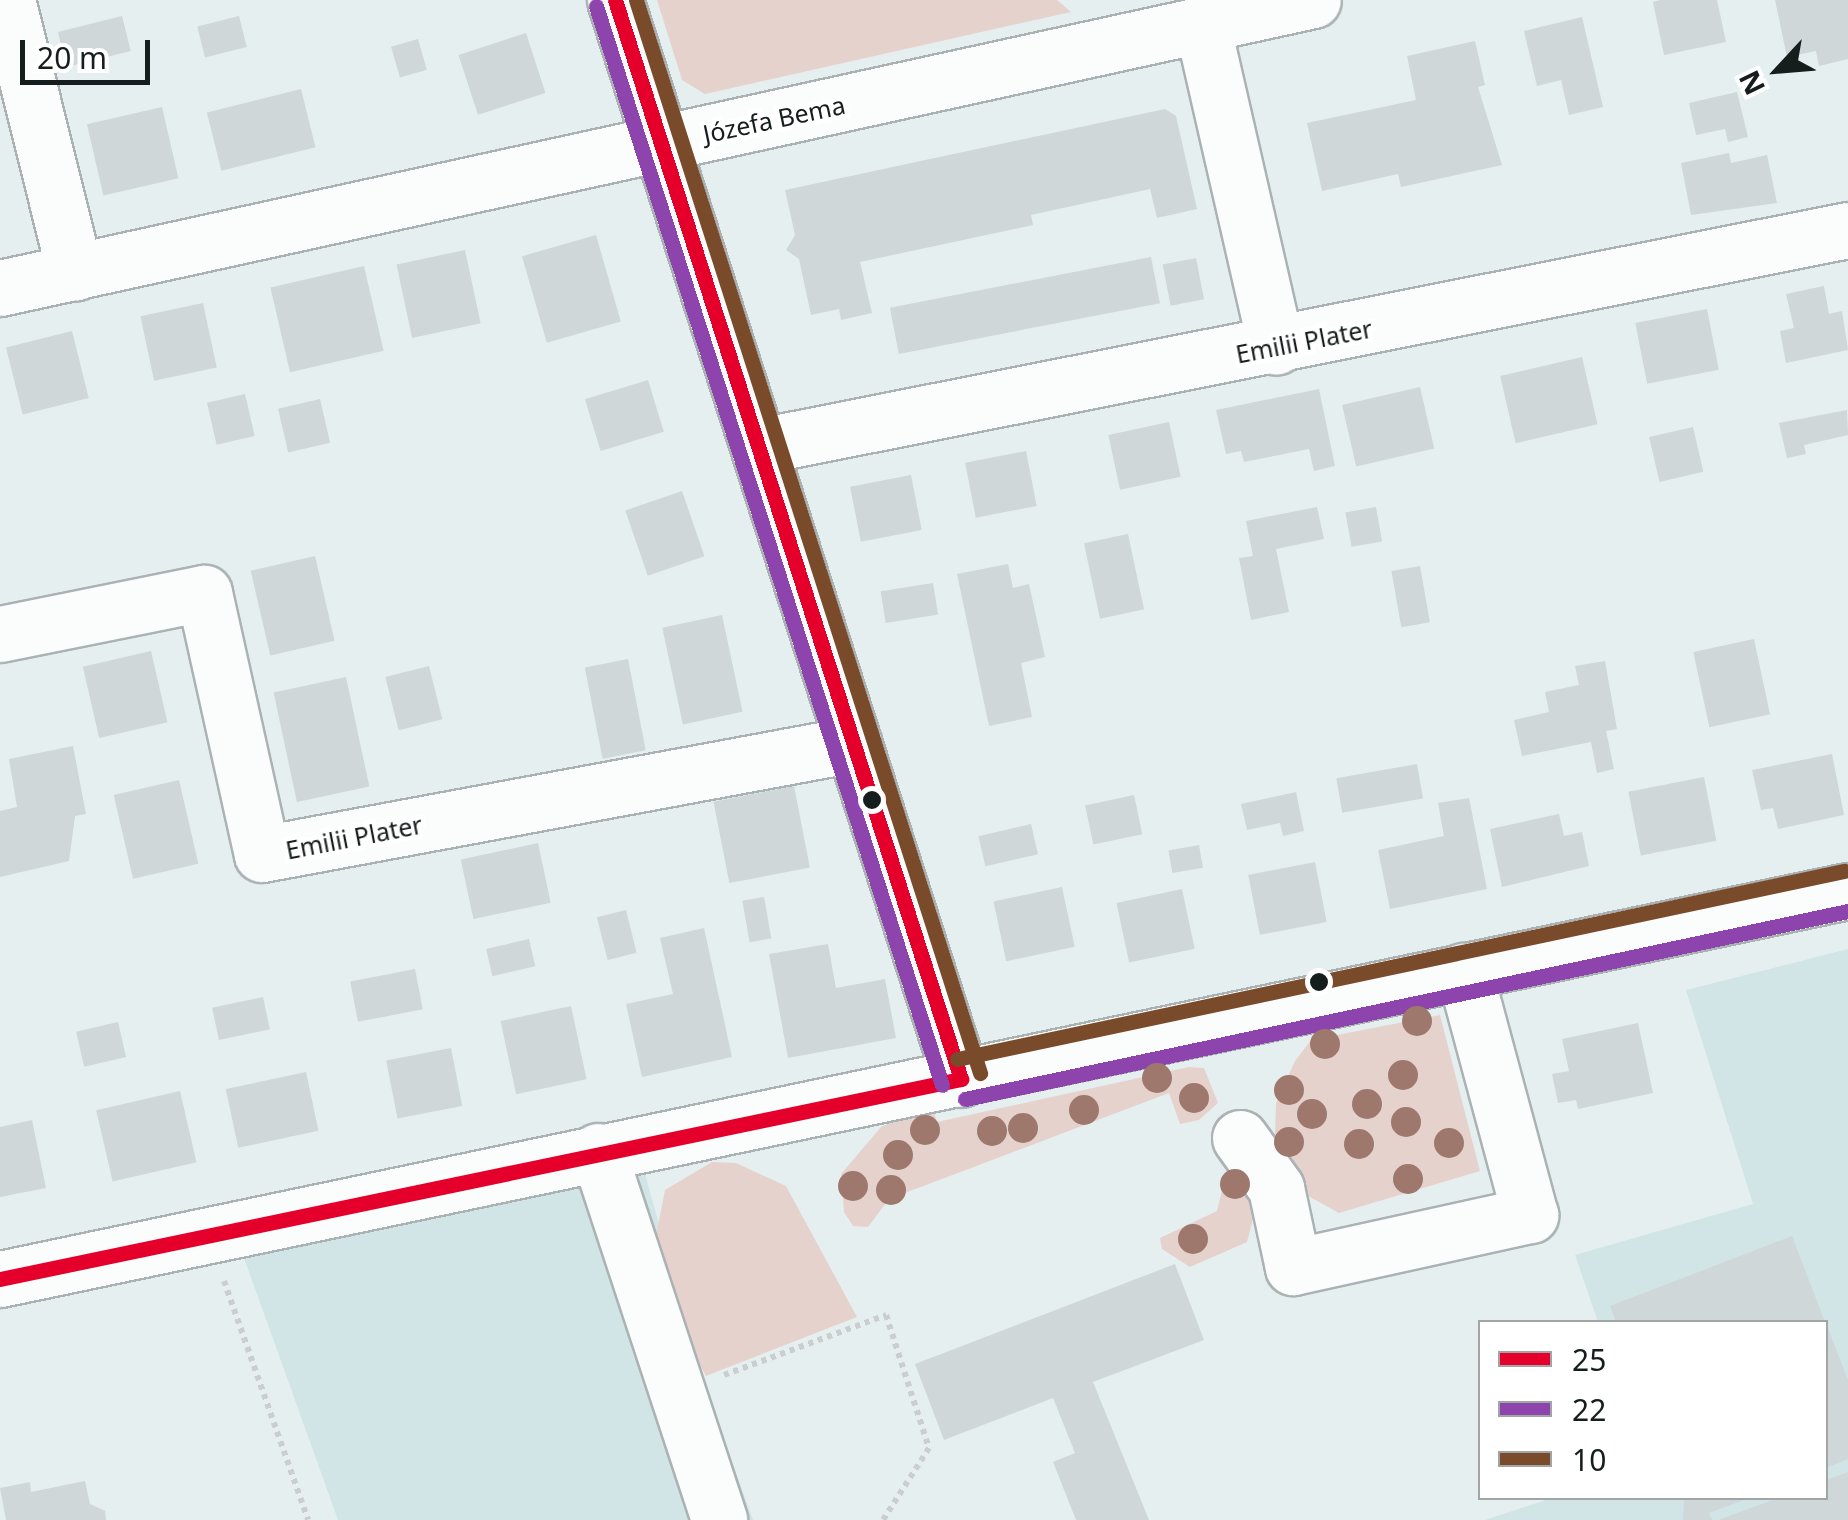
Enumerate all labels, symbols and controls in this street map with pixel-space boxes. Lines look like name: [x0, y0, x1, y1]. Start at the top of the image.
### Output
scale bar: [25, 20, 155, 82]
north arrow: [1728, 20, 1828, 120]
text: 20 m: [37, 37, 107, 78]
text: N: [1729, 65, 1773, 102]
street label: Józefa Bema: [700, 89, 848, 149]
street label: Emilii Plater: [1233, 313, 1375, 369]
unlabelled marker: [862, 790, 882, 810]
street label: Emilii Plater: [283, 809, 425, 865]
unlabelled marker: [1309, 972, 1329, 992]
legend: [1478, 1320, 1828, 1500]
text: 25: [1572, 1339, 1606, 1380]
text: 22: [1572, 1389, 1606, 1430]
text: 10: [1572, 1439, 1606, 1480]

